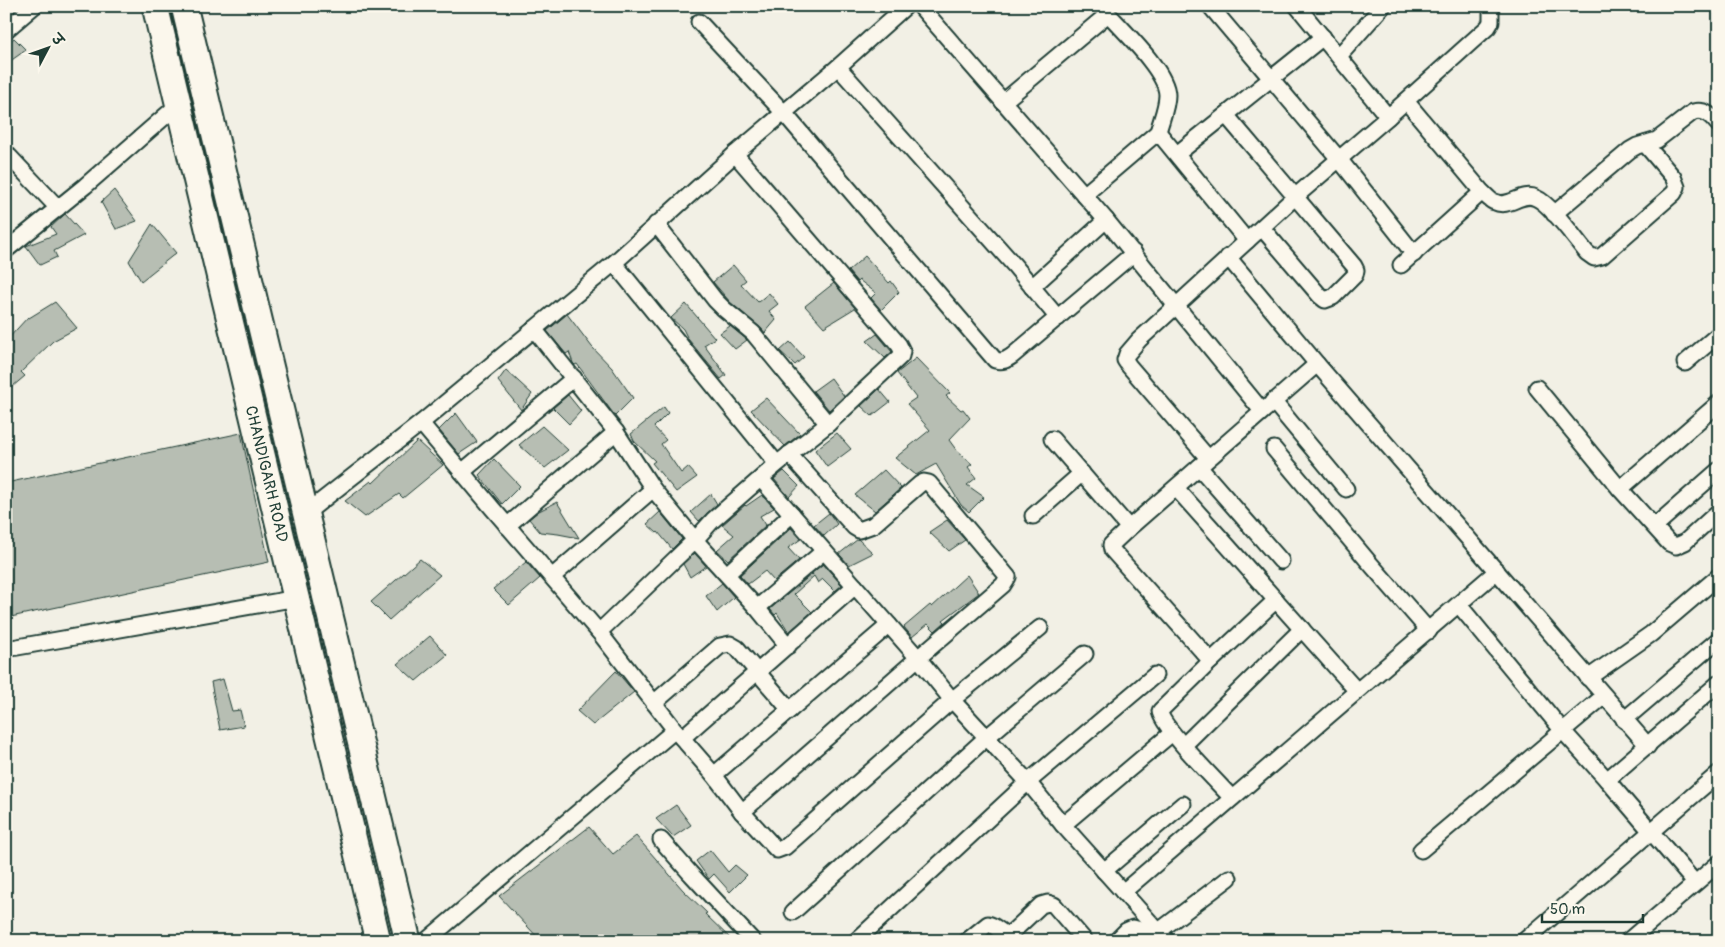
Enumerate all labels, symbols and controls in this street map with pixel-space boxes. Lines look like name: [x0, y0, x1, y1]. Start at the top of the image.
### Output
north arrow: [22, 22, 72, 72]
text: उ: [47, 29, 68, 50]
street label: CHANDIGARH ROAD: [241, 404, 293, 544]
scale bar: [1542, 892, 1644, 924]
text: 50 m: [1550, 900, 1585, 919]

